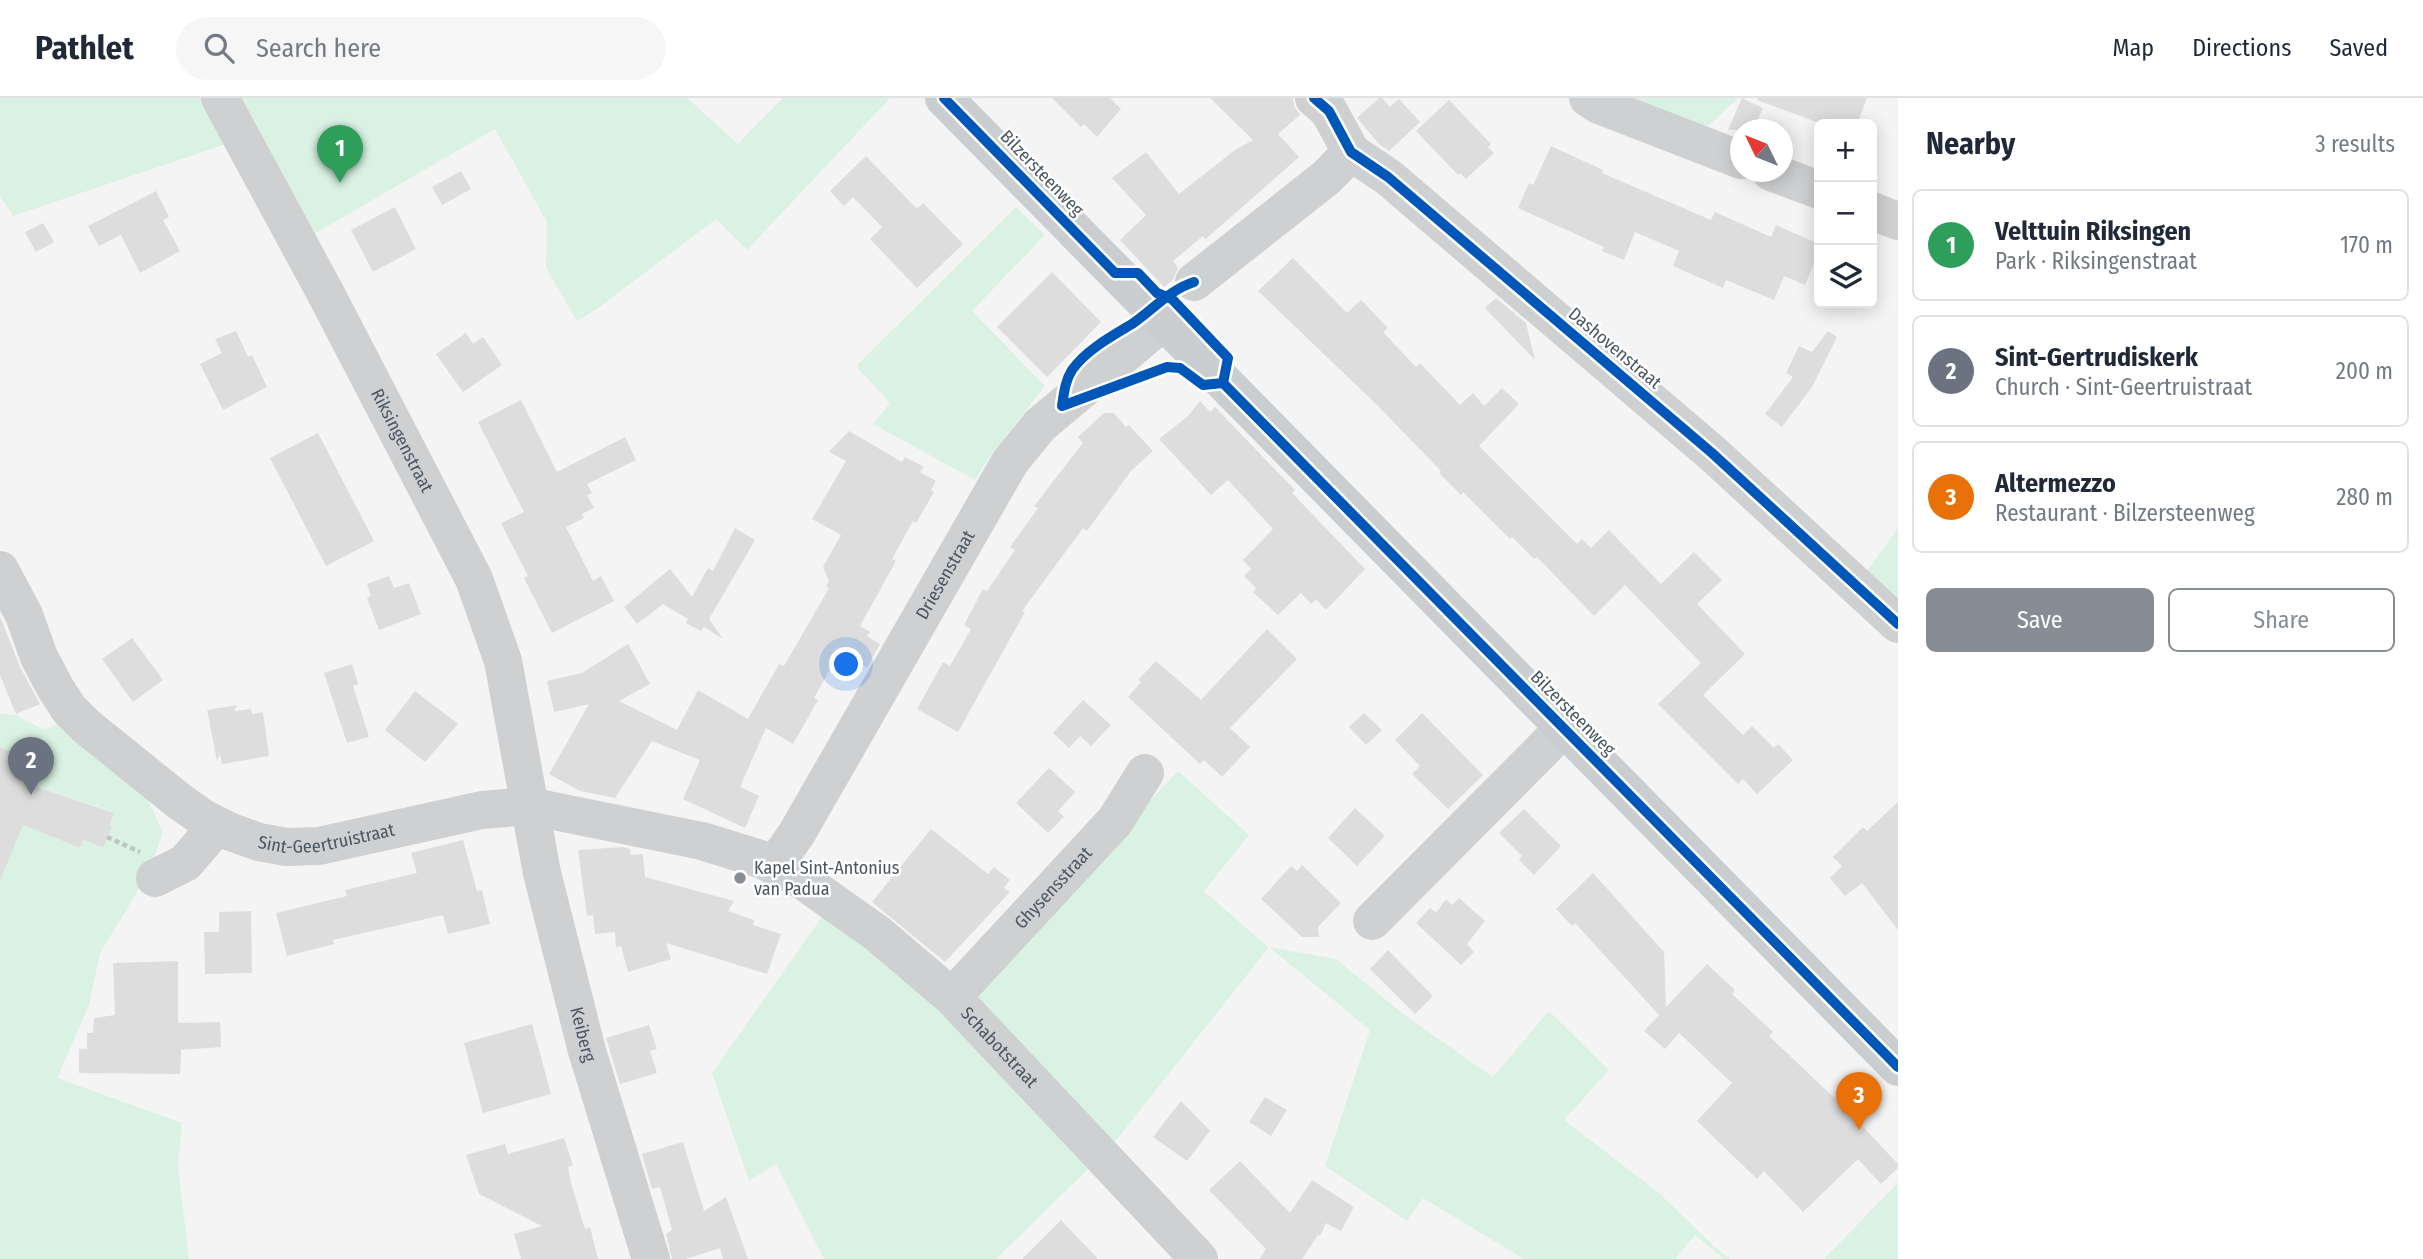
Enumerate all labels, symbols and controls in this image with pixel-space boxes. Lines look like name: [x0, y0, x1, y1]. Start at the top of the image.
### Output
search box: [176, 17, 666, 80]
text: Pathlet: [35, 28, 134, 68]
icon: search: [200, 29, 238, 67]
text: Search here: [256, 33, 381, 64]
text: Map: [2113, 34, 2154, 62]
text: Directions: [2192, 34, 2291, 62]
text: Saved: [2329, 34, 2388, 62]
north arrow: [1730, 119, 1793, 182]
map controls: [1814, 119, 1877, 308]
button: +: [1814, 119, 1877, 182]
pin: 1: [317, 125, 363, 183]
street label: Bilzersteenweg: [996, 125, 1089, 221]
text: Nearby: [1926, 126, 2015, 162]
text: 3 results: [2315, 130, 2395, 158]
button: −: [1814, 182, 1877, 245]
text: Velttuin Riksingen: [1995, 216, 2191, 247]
text: 1: [1946, 231, 1956, 259]
text: 170 m: [2340, 231, 2393, 259]
button: layers: [1814, 245, 1877, 308]
text: Park · Riksingenstraat: [1995, 247, 2197, 275]
street label: Dashovenstraat: [1564, 303, 1666, 393]
text: Sint-Gertrudiskerk: [1995, 342, 2198, 373]
text: 2: [1946, 357, 1956, 385]
text: 200 m: [2336, 357, 2393, 385]
text: Church · Sint-Geertruistraat: [1995, 373, 2252, 401]
street label: Riksingenstraat: [366, 385, 438, 496]
text: Altermezzo: [1995, 468, 2116, 499]
text: 3: [1946, 483, 1956, 511]
text: 280 m: [2336, 483, 2393, 511]
text: Restaurant · Bilzersteenweg: [1995, 499, 2255, 527]
street label: Driesenstraat: [911, 526, 980, 623]
button: Save: [1926, 588, 2154, 652]
button: Share: [2168, 588, 2395, 652]
your location: [829, 647, 863, 681]
street label: Bilzersteenweg: [1526, 666, 1620, 760]
pin: 2: [8, 737, 54, 795]
street label: Sint-Geertruistraat: [256, 819, 397, 858]
street label: Ghysensstraat: [1010, 842, 1097, 933]
place label: Kapel Sint-Antonius van Padua: [754, 857, 900, 900]
marker: Kapel Sint-Antonius van Padua: [732, 870, 748, 886]
street label: Schabotstraat: [956, 1002, 1043, 1092]
street label: Keiberg: [565, 1005, 601, 1065]
pin: 3: [1836, 1072, 1882, 1130]

